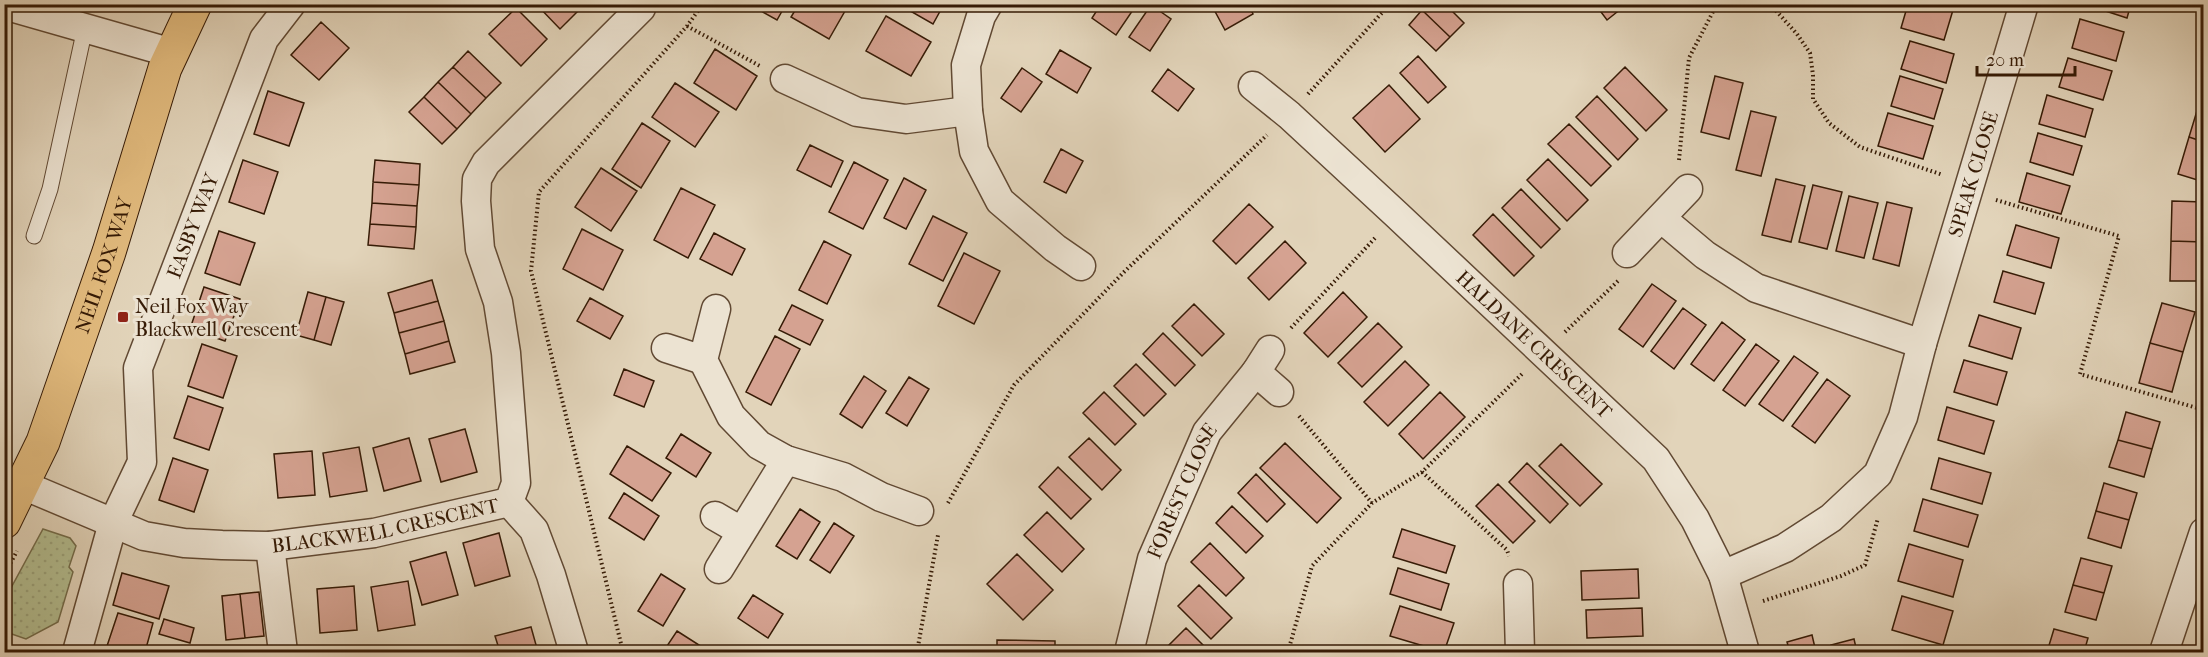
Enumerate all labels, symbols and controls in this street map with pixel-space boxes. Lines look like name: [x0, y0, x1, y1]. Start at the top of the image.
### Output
scale bar: [1977, 39, 2074, 77]
text: 20 m: [1986, 50, 2024, 71]
street label: SPEAK CLOSE: [1944, 109, 2003, 240]
street label: EASBY WAY: [162, 169, 224, 282]
street label: NEIL FOX WAY: [71, 193, 137, 336]
street label: HALDANE CRESCENT: [1451, 266, 1617, 424]
place label: Neil Fox Way Blackwell Crescent: [135, 295, 298, 341]
marker: Neil Fox Way Blackwell Crescent: [116, 310, 130, 324]
street label: FOREST CLOSE: [1143, 419, 1222, 562]
street label: BLACKWELL CRESCENT: [270, 494, 501, 558]

